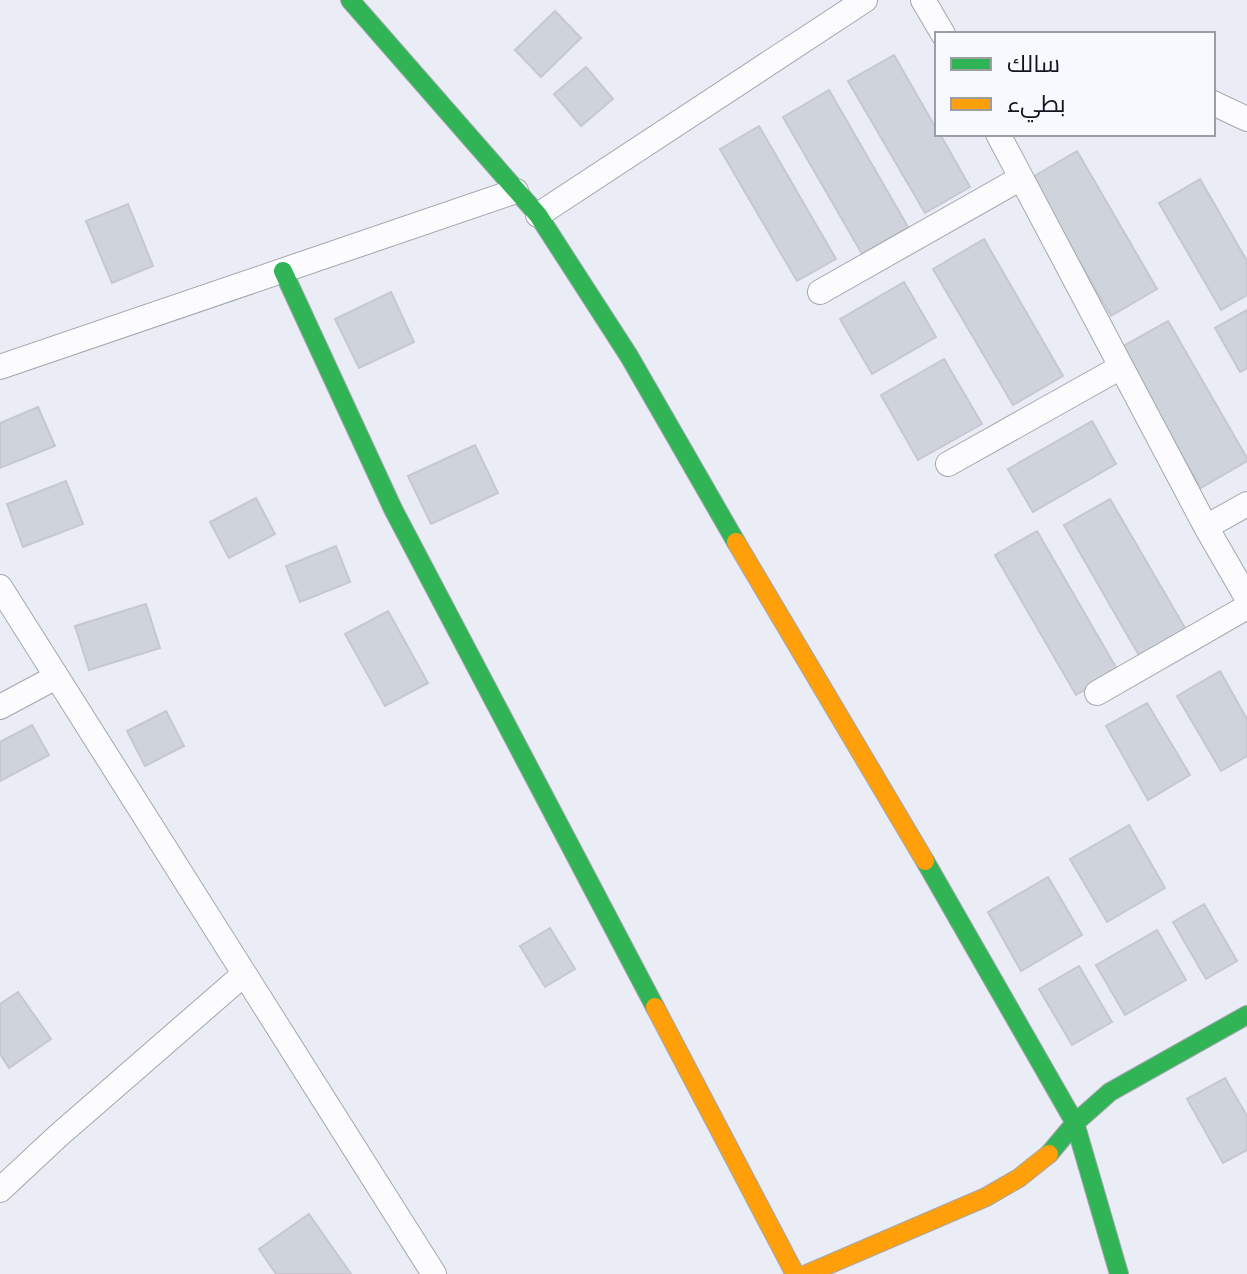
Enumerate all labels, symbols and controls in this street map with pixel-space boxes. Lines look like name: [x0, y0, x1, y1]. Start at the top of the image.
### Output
legend: [935, 32, 1215, 136]
text: سالك: [1007, 49, 1060, 78]
text: بطيء: [1007, 89, 1066, 123]

